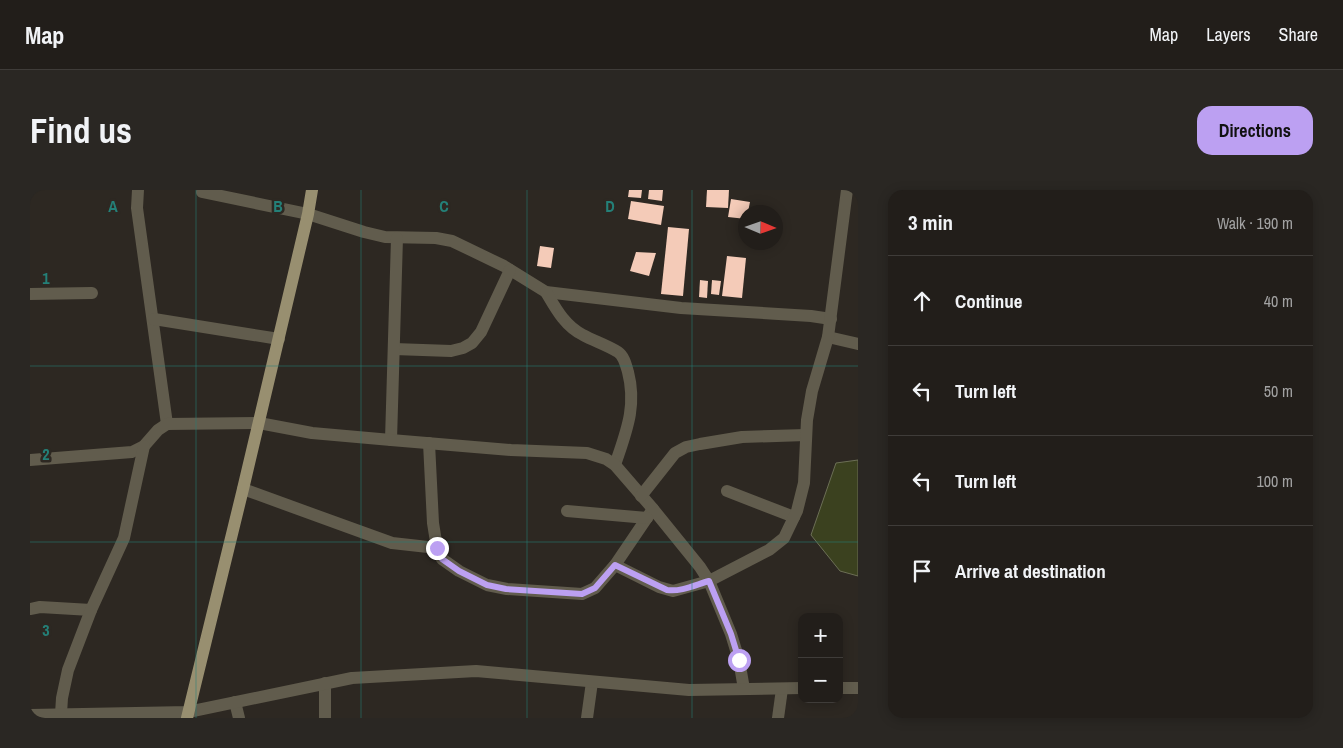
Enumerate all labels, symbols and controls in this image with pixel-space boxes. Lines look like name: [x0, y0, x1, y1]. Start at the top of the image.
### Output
text: Map: [25, 19, 64, 51]
text: Map: [1150, 22, 1178, 47]
text: Layers: [1206, 22, 1251, 47]
text: Share: [1279, 22, 1318, 47]
button: Directions: [1197, 106, 1313, 155]
text: Find us: [30, 107, 132, 154]
text: A: [108, 195, 118, 217]
text: B: [273, 195, 283, 217]
text: C: [439, 195, 449, 217]
text: D: [605, 195, 615, 217]
north arrow: [738, 205, 783, 250]
text: 3 min: [908, 208, 953, 237]
text: Walk · 190 m: [1217, 212, 1293, 234]
text: 1: [42, 267, 50, 289]
icon: ahead: [908, 287, 936, 315]
text: Continue: [955, 288, 1023, 314]
text: 40 m: [1264, 290, 1293, 312]
icon: left: [908, 377, 936, 405]
text: Turn left: [955, 378, 1016, 404]
text: 50 m: [1264, 380, 1293, 402]
text: 2: [42, 443, 50, 465]
icon: left: [908, 467, 936, 495]
text: Turn left: [955, 468, 1016, 494]
text: 100 m: [1257, 470, 1293, 492]
route end: [426, 537, 449, 560]
icon: arrive: [908, 557, 936, 585]
text: Arrive at destination: [955, 558, 1106, 584]
map controls: [798, 613, 843, 703]
button: +: [798, 613, 843, 658]
text: 3: [42, 619, 50, 641]
route start: [728, 649, 751, 672]
button: −: [798, 658, 843, 703]

